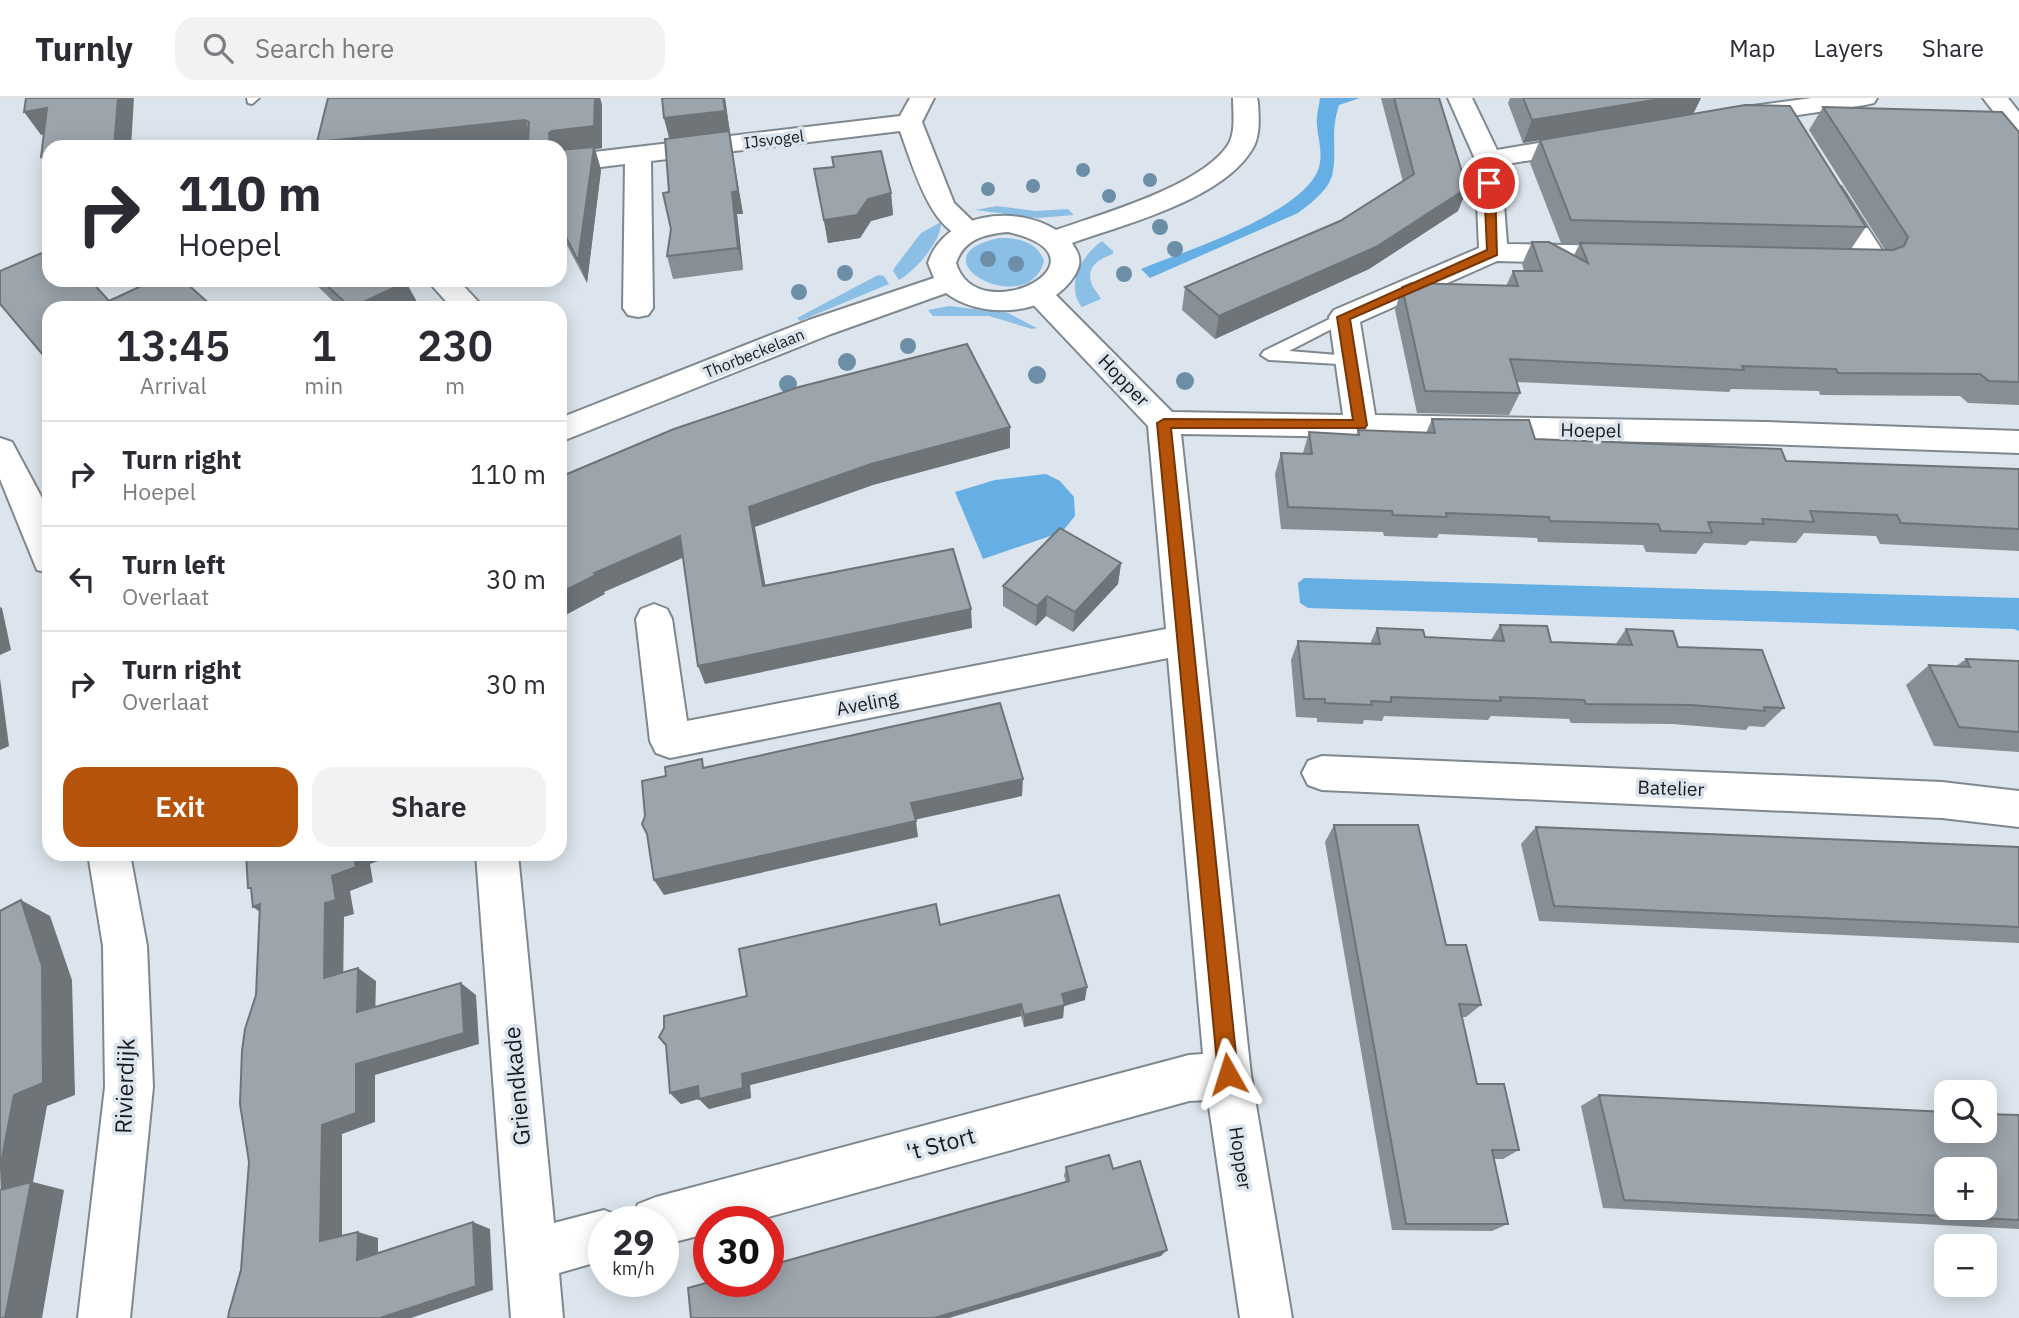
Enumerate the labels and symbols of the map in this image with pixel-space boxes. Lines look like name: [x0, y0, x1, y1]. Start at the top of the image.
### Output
street label: IJsvogel: [743, 125, 805, 153]
pin: [1459, 153, 1519, 213]
street label: Thorbeckelaan: [701, 324, 807, 382]
street label: Hopper: [1093, 349, 1155, 411]
street label: Hoepel: [1560, 417, 1622, 443]
street label: Aveling: [834, 685, 900, 721]
street label: Batelier: [1637, 775, 1705, 801]
street label: Griendkade: [496, 1025, 536, 1147]
position arrow: [1191, 1037, 1265, 1111]
street label: Rivierdijk: [107, 1038, 141, 1134]
street label: 't Stort: [903, 1119, 978, 1167]
street label: Hopper: [1224, 1125, 1258, 1191]
speed limit sign: 30: [693, 1206, 784, 1297]

